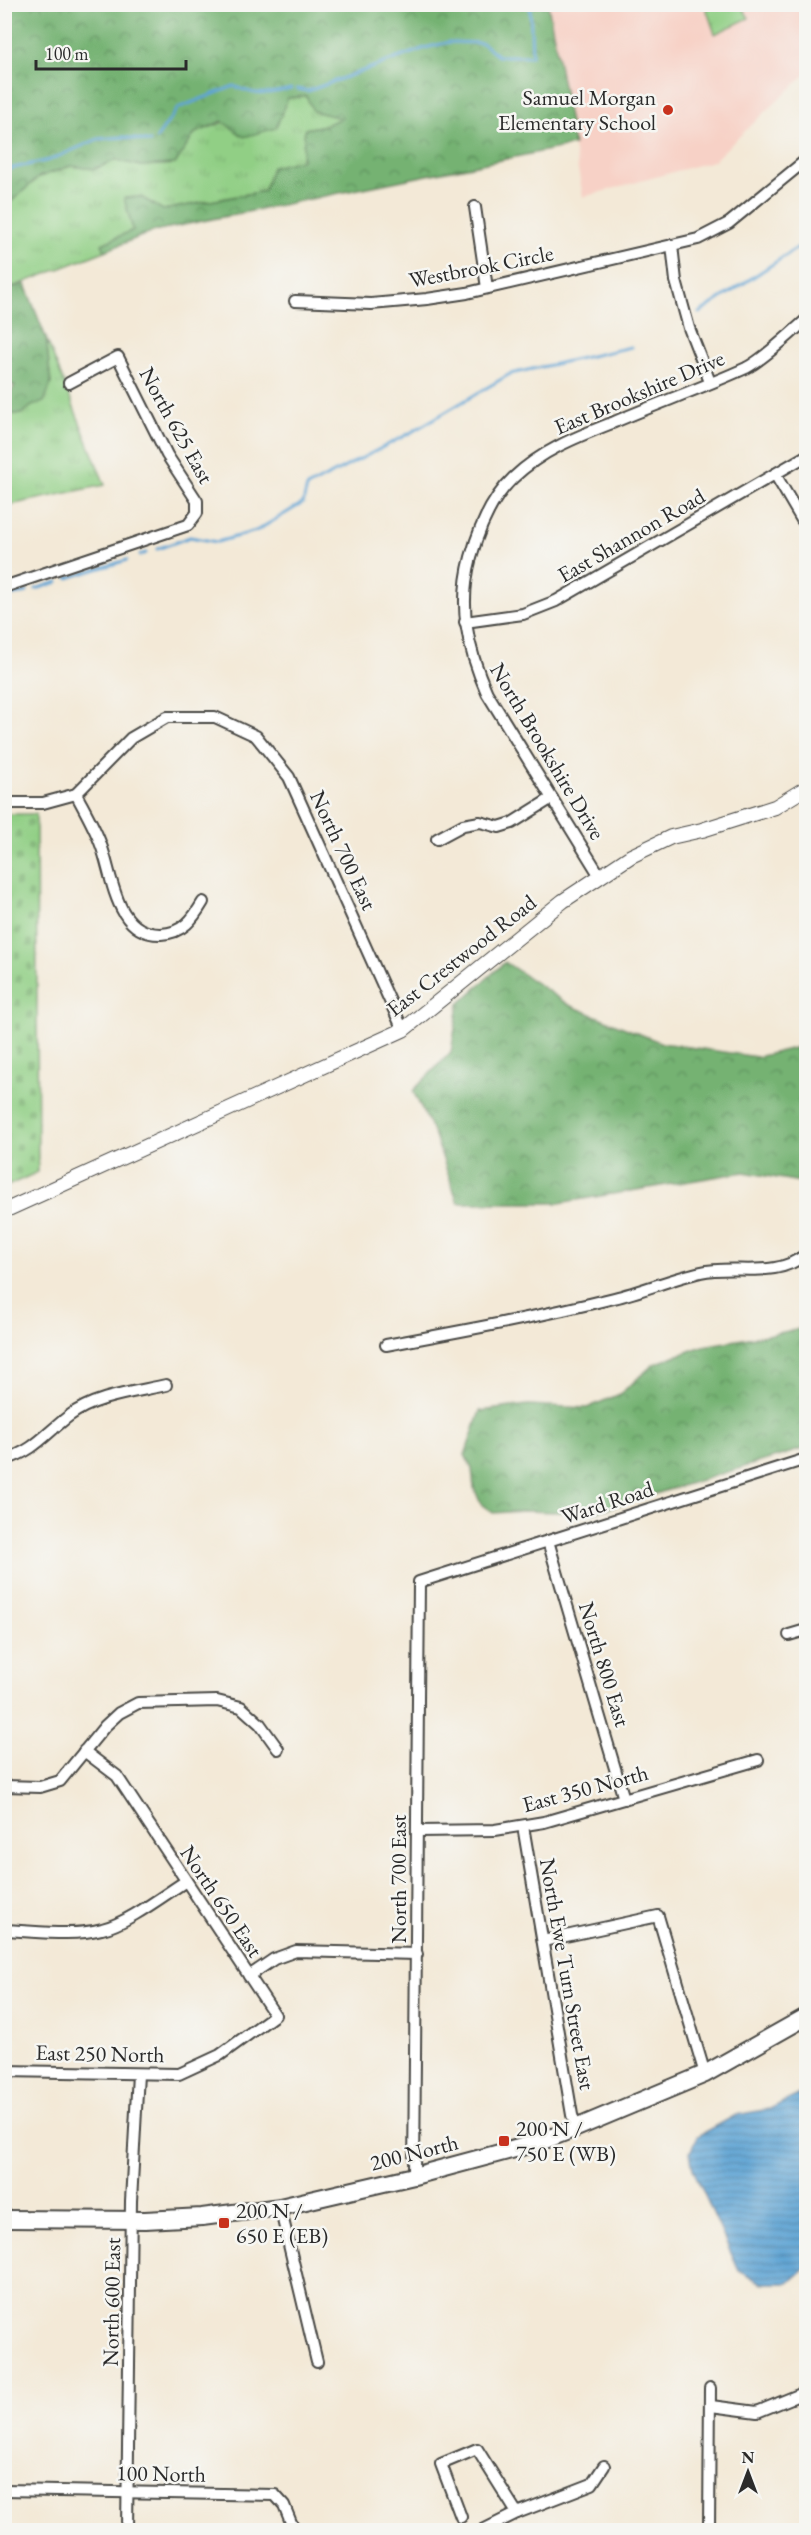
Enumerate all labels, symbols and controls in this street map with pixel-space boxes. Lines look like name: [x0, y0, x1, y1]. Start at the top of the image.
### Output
scale bar: [36, 33, 186, 71]
text: 100 m: [45, 42, 89, 65]
place label: Samuel Morgan Elementary School: [498, 83, 656, 137]
marker: Samuel Morgan Elementary School: [661, 103, 675, 117]
street label: Westbrook Circle: [406, 238, 556, 295]
street label: East Brookshire Drive: [550, 343, 729, 441]
street label: North 625 East: [133, 362, 221, 489]
street label: East Shannon Road: [552, 481, 711, 589]
street label: North Brookshire Drive: [483, 657, 612, 845]
street label: North 700 East: [303, 786, 384, 915]
street label: East Crestwood Road: [380, 887, 543, 1023]
street label: Ward Road: [557, 1474, 658, 1531]
street label: North 800 East: [572, 1598, 637, 1730]
street label: East 350 North: [519, 1758, 651, 1819]
street label: North 700 East: [384, 1814, 413, 1944]
street label: North 650 East: [173, 1840, 270, 1963]
street label: North Ewe Turn Street East: [533, 1856, 602, 2092]
street label: East 250 North: [35, 2038, 165, 2069]
place label: 200 N / 750 E (WB): [516, 2114, 616, 2168]
street label: 200 North: [367, 2128, 461, 2177]
marker: 200 N / 750 E (WB): [497, 2134, 511, 2148]
place label: 200 N / 650 E (EB): [236, 2196, 328, 2250]
marker: 200 N / 650 E (EB): [217, 2216, 231, 2230]
street label: North 600 East: [96, 2237, 127, 2367]
north arrow: [718, 2442, 778, 2502]
text: N: [742, 2447, 755, 2468]
street label: 100 North: [116, 2458, 206, 2489]

